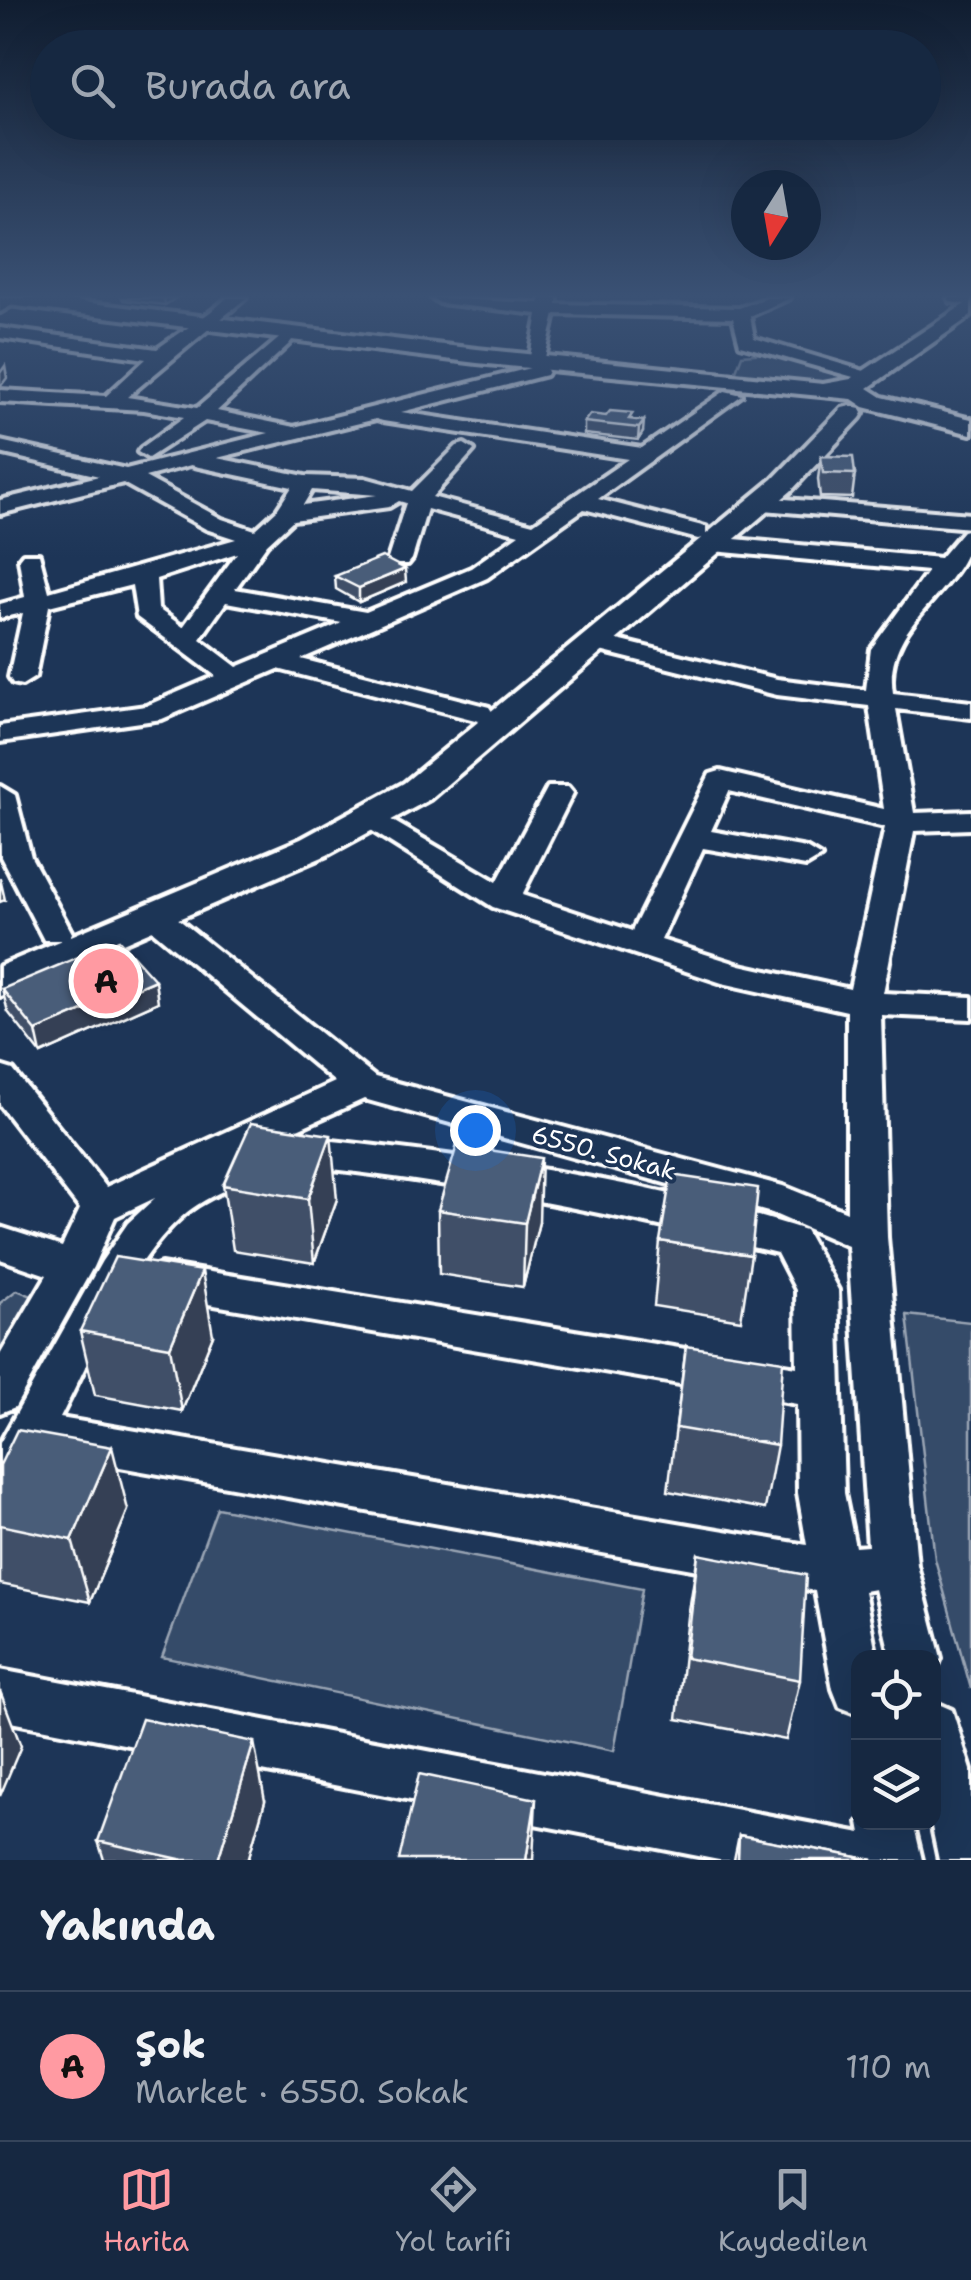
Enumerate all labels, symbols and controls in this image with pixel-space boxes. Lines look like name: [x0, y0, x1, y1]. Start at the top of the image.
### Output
search box: [30, 30, 941, 140]
icon: search: [65, 58, 120, 113]
text: Burada ara: [145, 60, 351, 111]
north arrow: [731, 170, 821, 260]
pin: A: [74, 944, 138, 1018]
your location: [450, 1105, 501, 1156]
street label: 6550. Sokak: [528, 1116, 680, 1188]
map controls: [851, 1650, 941, 1830]
button: locate: [851, 1650, 941, 1740]
button: layers: [851, 1740, 941, 1830]
text: Yakında: [40, 1897, 215, 1953]
text: Şok: [135, 2019, 206, 2070]
text: A: [60, 2045, 85, 2088]
text: 110 m: [845, 2045, 931, 2088]
text: Market · 6550. Sokak: [135, 2070, 469, 2113]
tab: Harita: [103, 2162, 189, 2260]
tab: Yol tarifi: [396, 2162, 512, 2260]
tab: Kaydedilen: [718, 2162, 868, 2260]

